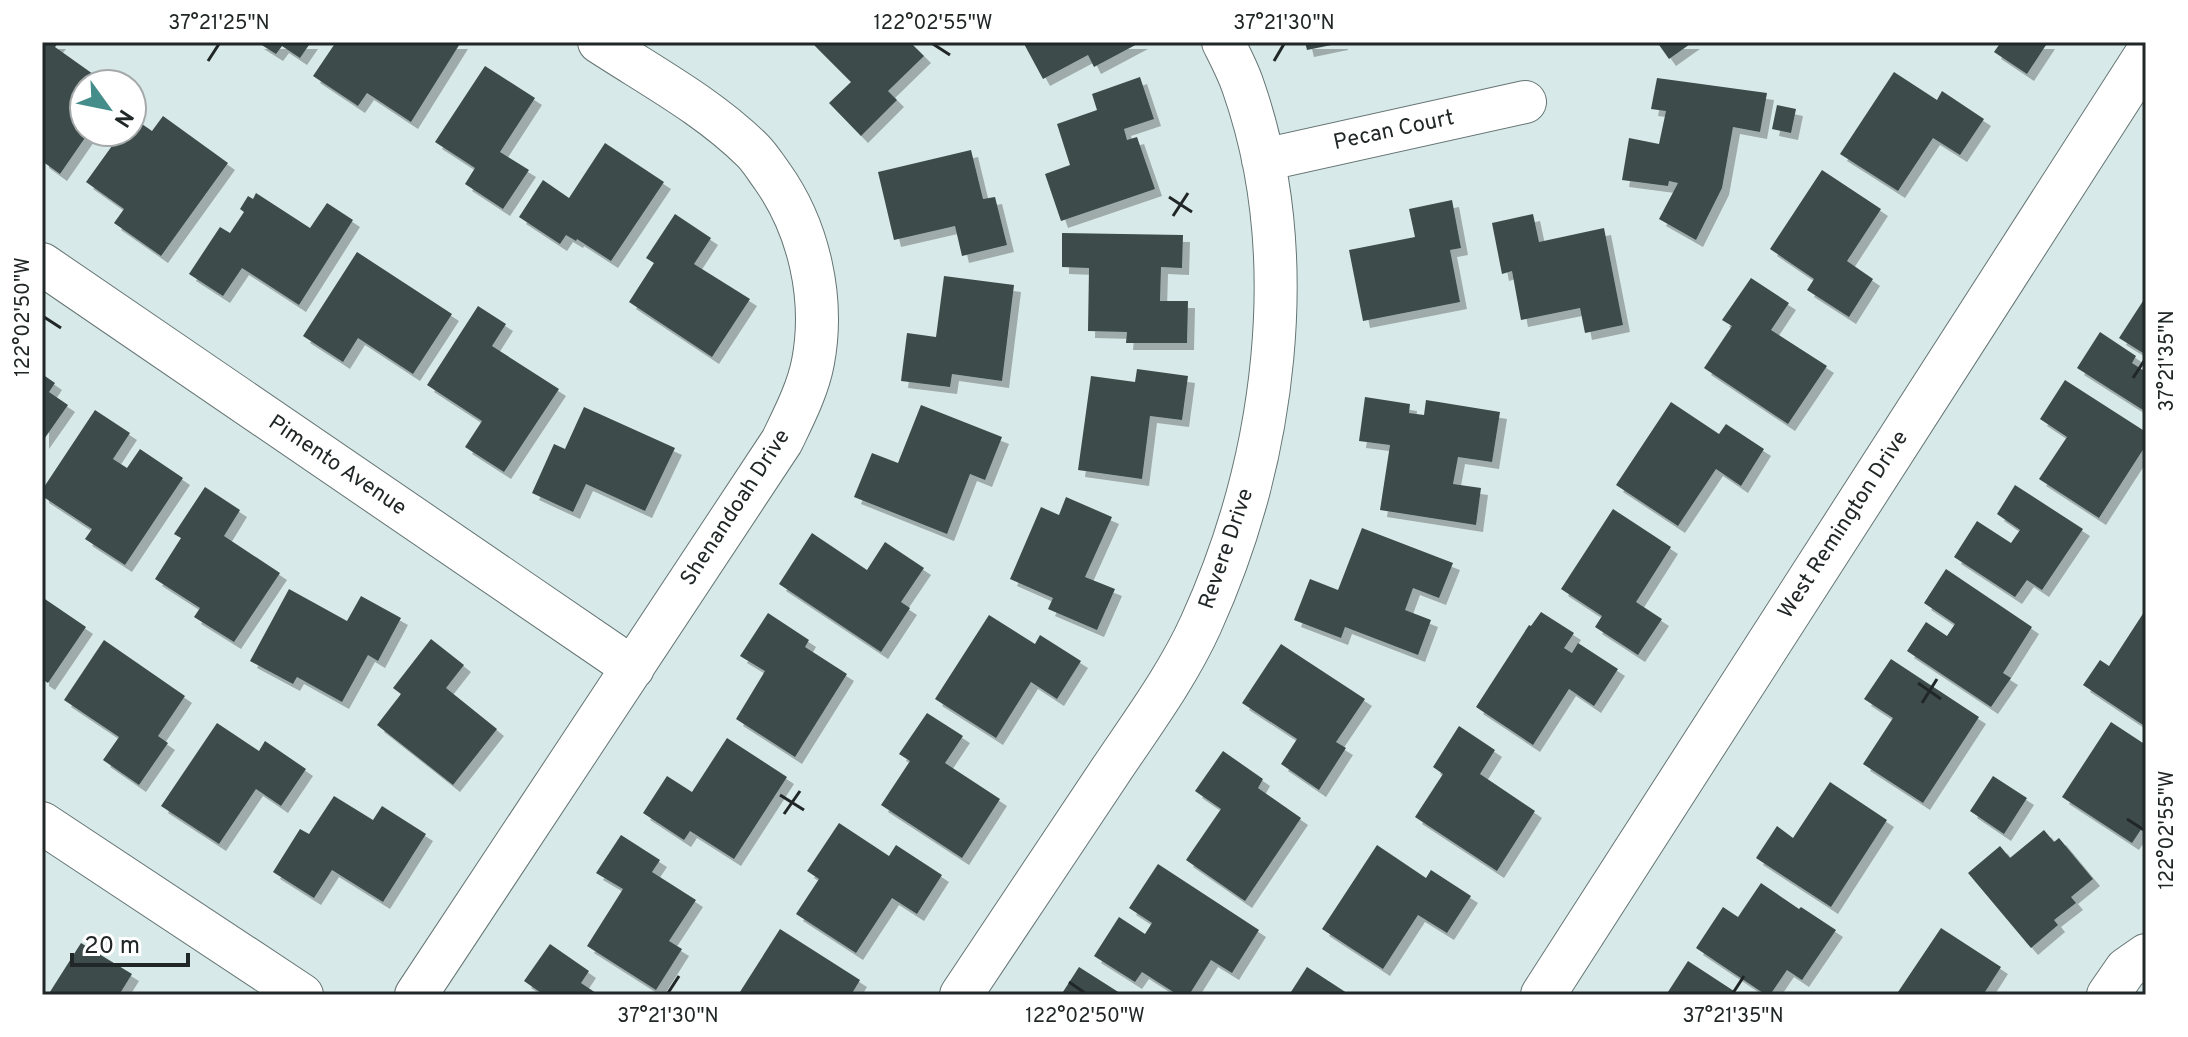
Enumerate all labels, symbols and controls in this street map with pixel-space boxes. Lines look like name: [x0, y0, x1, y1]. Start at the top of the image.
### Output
text: 37°21'25"N: [168, 11, 270, 37]
text: 122°02'55"W: [873, 11, 993, 37]
text: 37°21'30"N: [1233, 11, 1335, 37]
north arrow: [68, 68, 148, 148]
text: N: [107, 104, 138, 132]
street label: Pecan Court: [1331, 105, 1457, 157]
text: 122°02'50"W: [11, 257, 37, 377]
text: 37°21'35"N: [2155, 310, 2181, 412]
street label: Pimento Avenue: [263, 410, 411, 522]
street label: Shenandoah Drive: [675, 425, 797, 591]
street label: West Remington Drive: [1773, 426, 1915, 624]
street label: Revere Drive: [1194, 485, 1260, 613]
text: 122°02'55"W: [2155, 770, 2181, 890]
scale bar: [72, 917, 188, 967]
text: 20 m: [84, 932, 140, 962]
text: 37°21'30"N: [617, 1004, 719, 1030]
text: 122°02'50"W: [1025, 1004, 1145, 1030]
text: 37°21'35"N: [1682, 1004, 1784, 1030]

